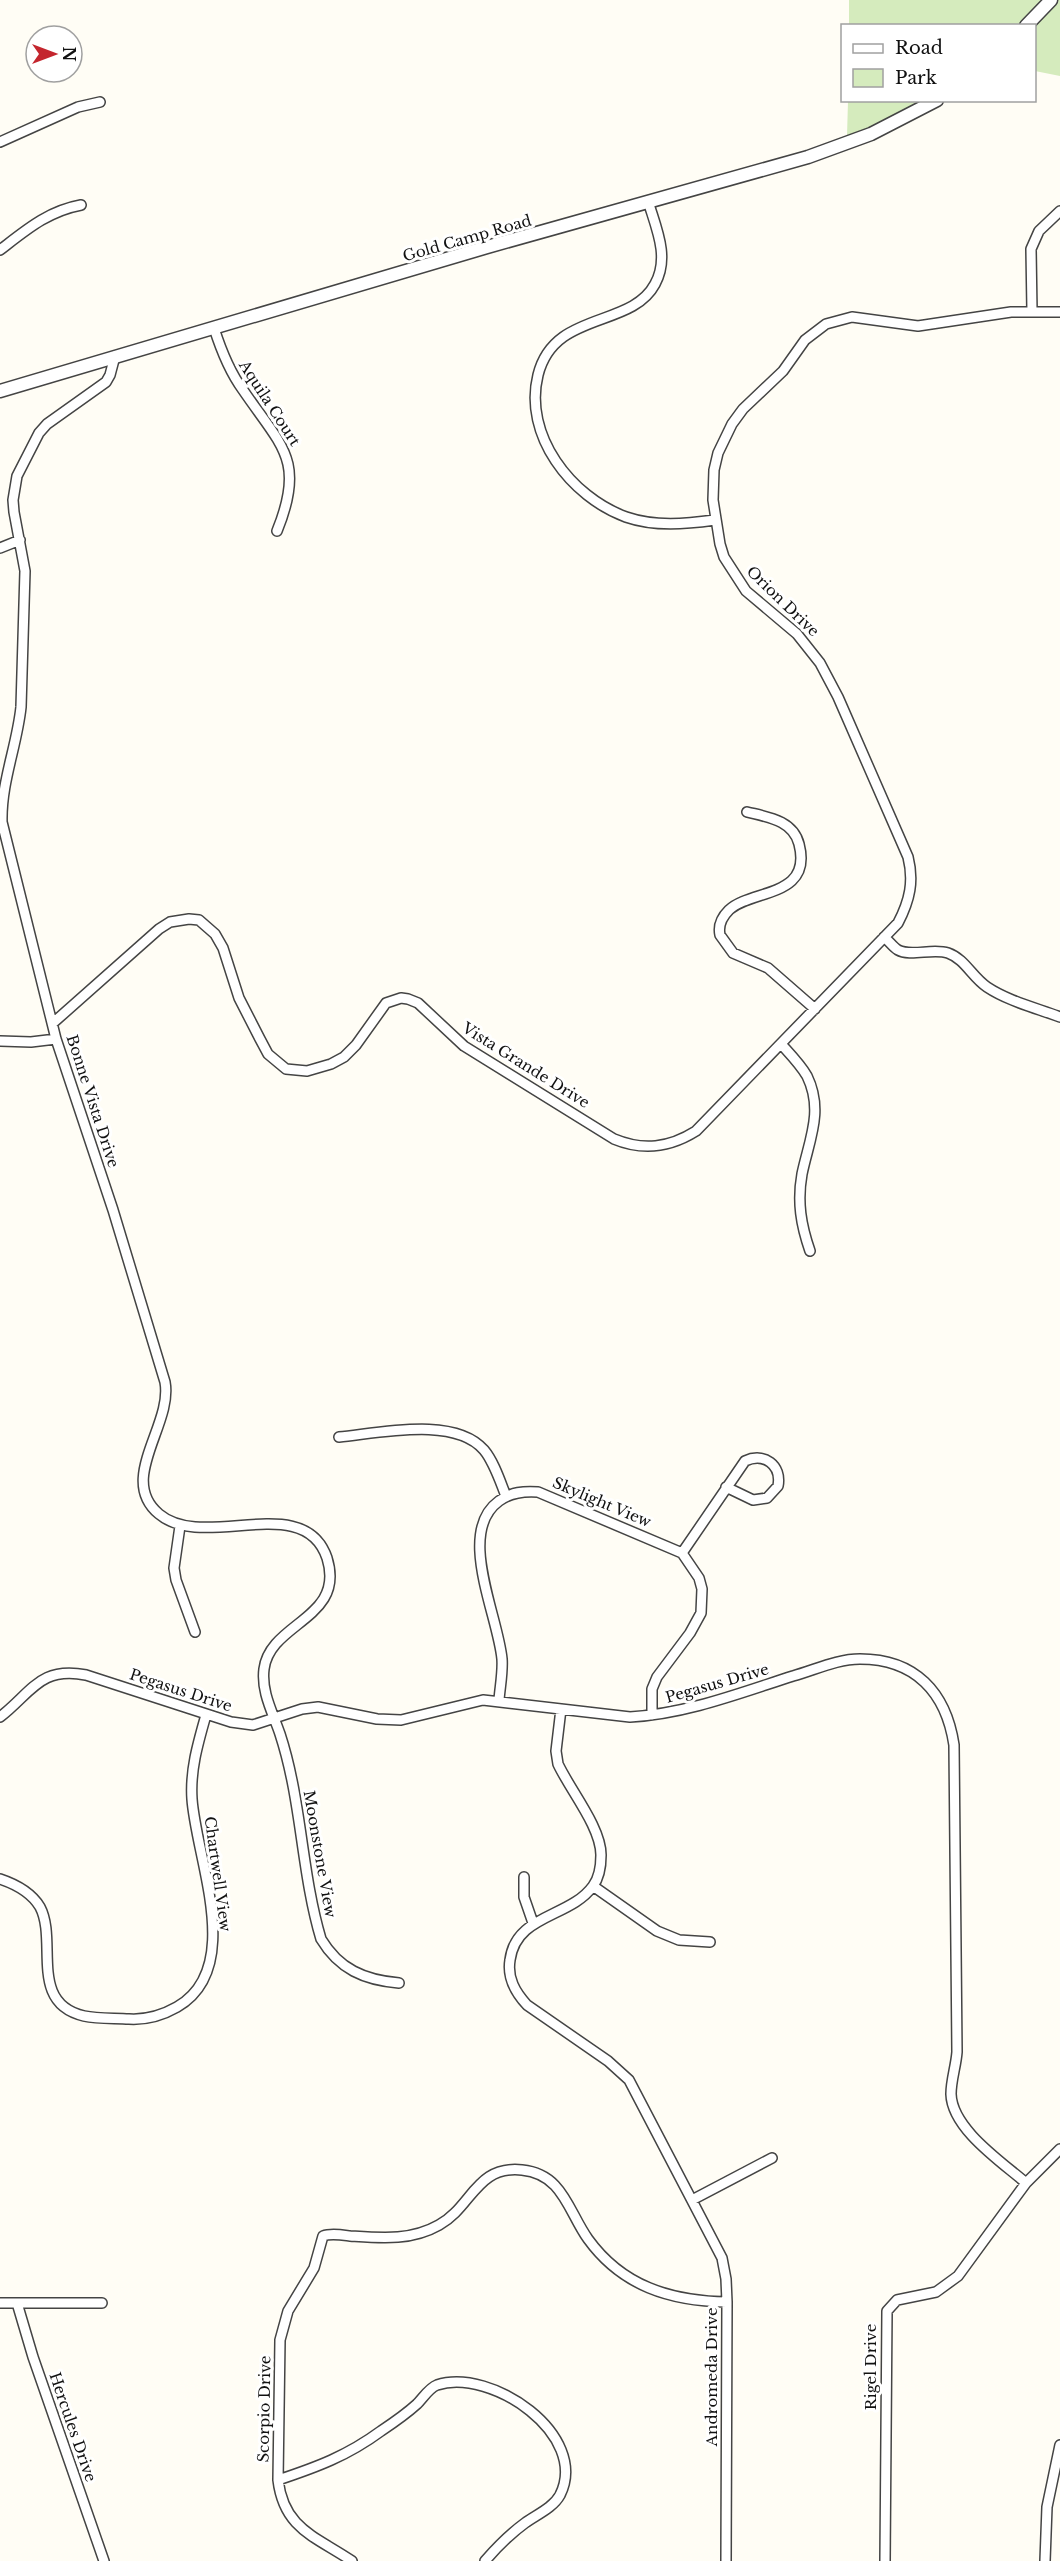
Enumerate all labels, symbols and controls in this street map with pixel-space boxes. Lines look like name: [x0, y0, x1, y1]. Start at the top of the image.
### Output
north arrow: [24, 24, 84, 84]
legend: [841, 24, 1036, 102]
text: Road: [895, 37, 943, 59]
text: N: [59, 46, 79, 62]
text: Park: [895, 67, 937, 89]
street label: Gold Camp Road: [400, 211, 534, 265]
street label: Aquila Court: [235, 356, 305, 450]
street label: Orion Drive: [743, 562, 823, 640]
street label: Vista Grande Drive: [458, 1018, 593, 1112]
street label: Bonne Vista Drive: [63, 1032, 123, 1170]
street label: Skylight View: [550, 1473, 654, 1531]
street label: Pegasus Drive: [663, 1659, 771, 1707]
street label: Pegasus Drive: [127, 1664, 235, 1716]
street label: Moonstone View: [299, 1789, 341, 1919]
street label: Chartwell View: [201, 1815, 236, 1933]
street label: Andromeda Drive: [702, 2308, 721, 2447]
street label: Rigel Drive: [861, 2324, 880, 2410]
street label: Scorpio Drive: [254, 2355, 274, 2463]
street label: Hercules Drive: [45, 2370, 101, 2484]

